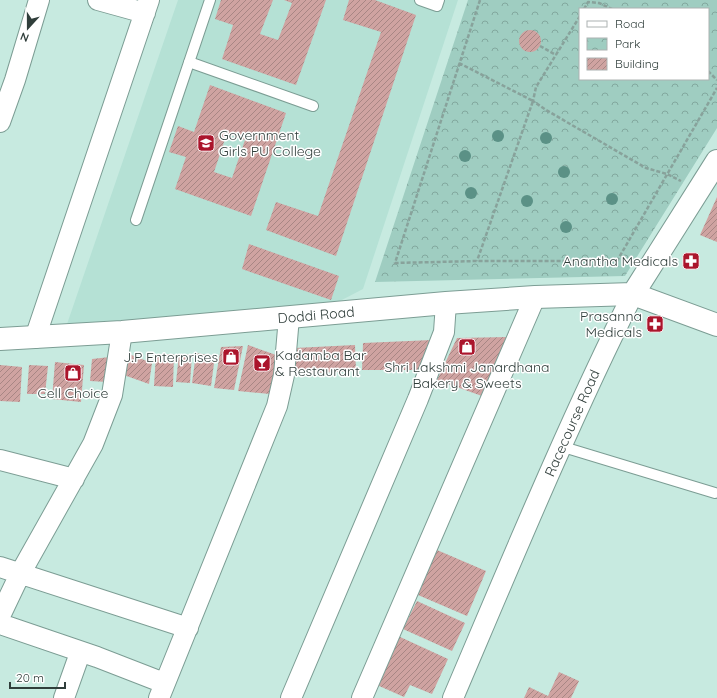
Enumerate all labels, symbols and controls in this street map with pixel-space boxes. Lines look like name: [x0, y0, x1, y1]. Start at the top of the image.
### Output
north arrow: [8, 8, 48, 48]
legend: [579, 8, 709, 80]
text: Road: [615, 16, 645, 31]
text: N: [18, 29, 31, 45]
text: Park: [615, 36, 640, 51]
text: Building: [615, 56, 659, 71]
place label: Government Girls PU College: [219, 126, 321, 160]
school or university icon: Government Girls PU College: [196, 133, 216, 153]
pharmacy icon: Anantha Medicals: [681, 251, 701, 271]
place label: Anantha Medicals: [563, 252, 678, 270]
street label: Doddi Road: [277, 303, 355, 327]
place label: Prasanna Medicals: [580, 307, 642, 341]
pharmacy icon: Prasanna Medicals: [645, 314, 665, 334]
shop icon: Shri Lakshmi Janardhana Bakery & Sweets: [457, 337, 477, 357]
place label: Kadamba Bar & Restaurant: [275, 346, 367, 380]
shop icon: J.P Enterprises: [221, 347, 241, 367]
place label: J.P Enterprises: [123, 348, 218, 366]
bar icon: Kadamba Bar & Restaurant: [252, 353, 272, 373]
place label: Shri Lakshmi Janardhana Bakery & Sweets: [384, 358, 550, 392]
shop icon: Cell Choice: [63, 363, 83, 383]
street label: Racecourse Road: [540, 367, 604, 479]
place label: Cell Choice: [37, 384, 109, 402]
scale bar: [10, 664, 65, 690]
text: 20 m: [16, 670, 44, 685]

